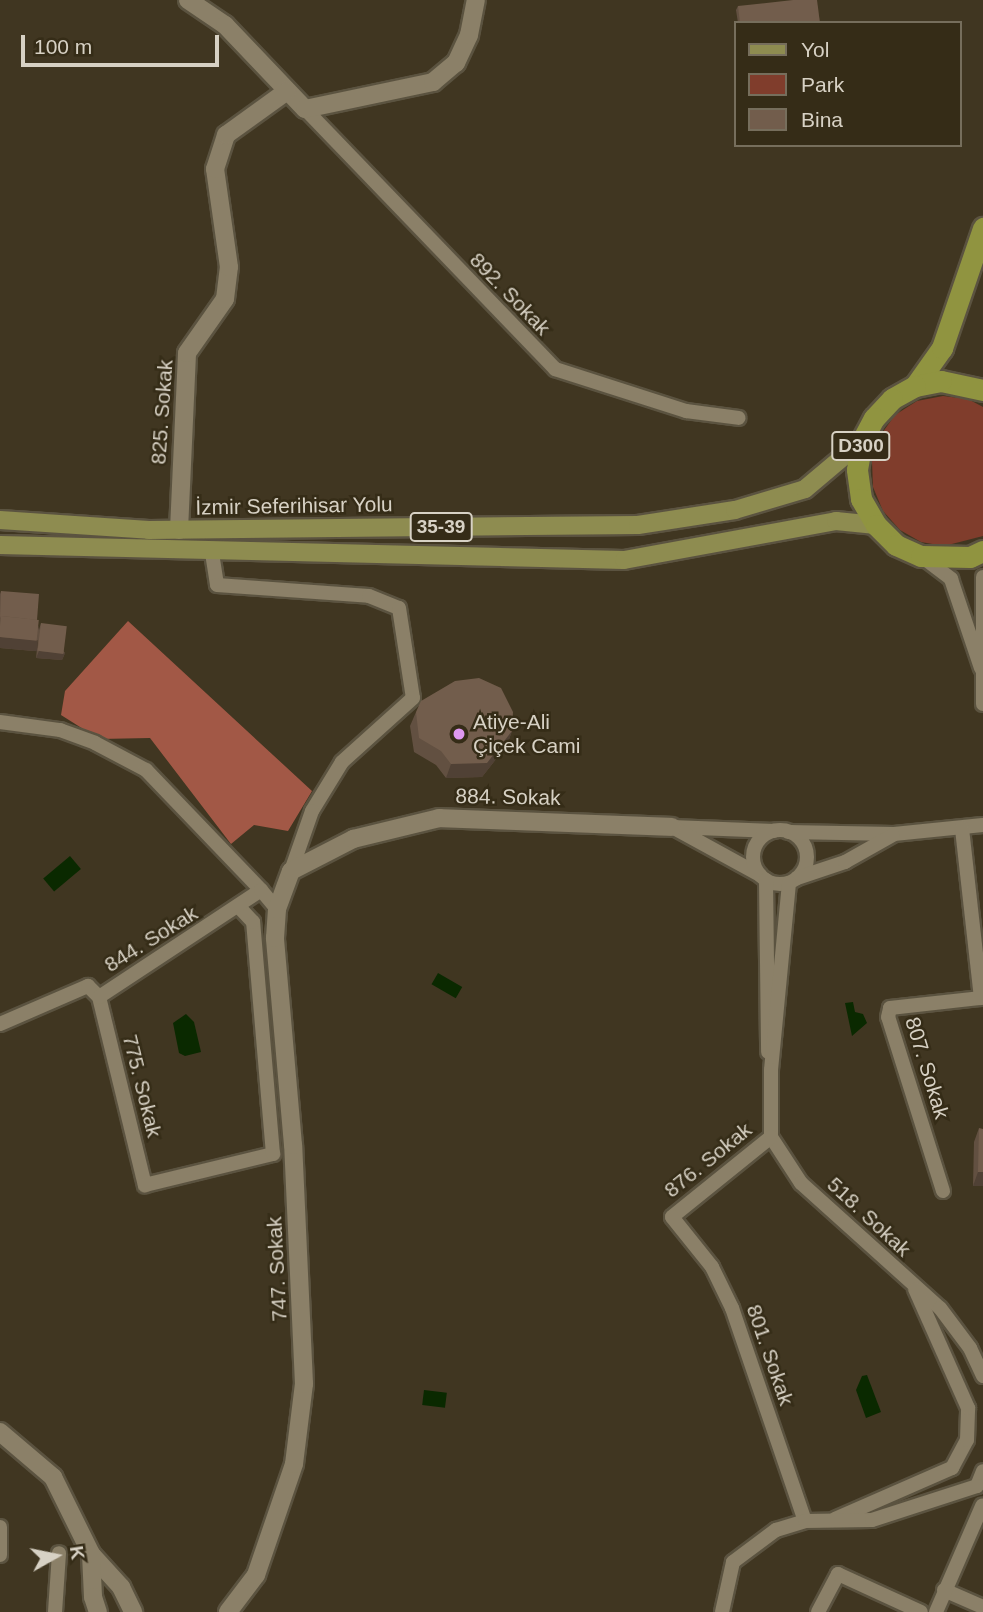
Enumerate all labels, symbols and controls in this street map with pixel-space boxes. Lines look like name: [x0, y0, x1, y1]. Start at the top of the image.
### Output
scale bar: [24, 21, 222, 65]
legend: [734, 21, 962, 147]
text: 100 m: [34, 35, 92, 58]
text: Yol: [801, 38, 829, 61]
text: Park: [801, 73, 844, 96]
text: Bina: [801, 108, 843, 131]
street label: 892. Sokak: [464, 247, 556, 341]
street label: 825. Sokak: [146, 359, 178, 465]
road number: D300: [831, 430, 891, 462]
street label: İzmir Seferihisar Yolu: [195, 492, 393, 520]
road number: 35-39: [410, 512, 472, 542]
place label: Atiye-Ali Çiçek Cami: [473, 709, 580, 759]
marker: Atiye-Ali Çiçek Cami: [451, 726, 467, 742]
street label: 884. Sokak: [455, 783, 561, 811]
street label: 844. Sokak: [100, 900, 202, 978]
street label: 807. Sokak: [900, 1014, 954, 1122]
street label: 775. Sokak: [117, 1032, 167, 1140]
street label: 876. Sokak: [659, 1117, 757, 1203]
street label: 518. Sokak: [822, 1172, 916, 1262]
street label: 747. Sokak: [262, 1216, 292, 1322]
street label: 801. Sokak: [741, 1301, 799, 1409]
north arrow: [21, 1521, 91, 1591]
text: K: [66, 1544, 89, 1561]

